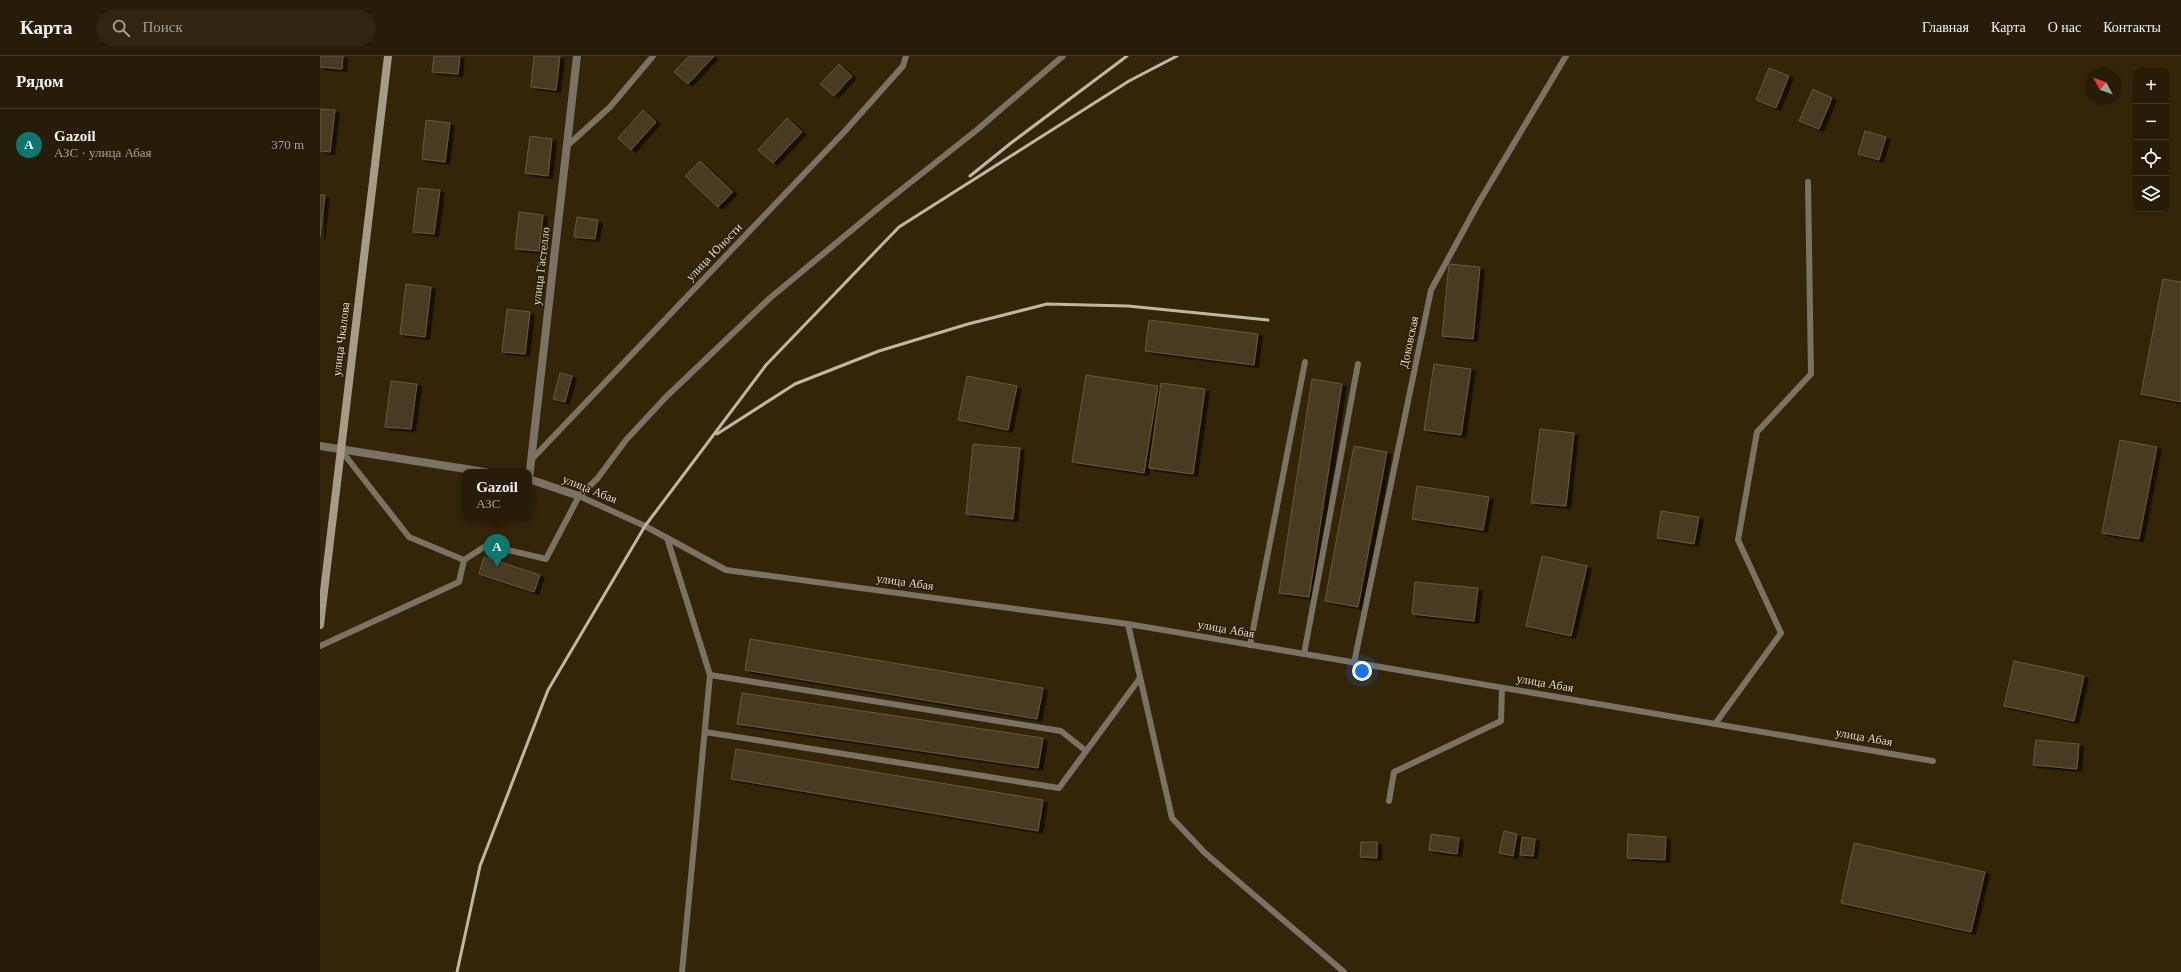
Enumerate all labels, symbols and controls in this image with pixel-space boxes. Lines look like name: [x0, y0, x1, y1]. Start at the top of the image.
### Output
search box: [96, 10, 376, 46]
text: Карта: [20, 17, 72, 38]
icon: search: [110, 17, 132, 39]
text: Поиск: [142, 19, 183, 35]
text: Главная: [1922, 20, 1969, 35]
text: Карта: [1991, 20, 2026, 35]
text: О нас: [2048, 20, 2081, 35]
text: Контакты: [2103, 20, 2161, 35]
north arrow: [2085, 68, 2121, 104]
map controls: [2133, 68, 2169, 212]
button: +: [2133, 68, 2169, 104]
text: Рядом: [16, 72, 64, 91]
button: −: [2133, 104, 2169, 140]
text: Gazoil: [54, 128, 96, 144]
text: A: [24, 137, 34, 152]
text: 370 m: [271, 137, 304, 152]
button: locate: [2133, 140, 2169, 176]
text: АЗС · улица Абая: [54, 145, 152, 160]
button: layers: [2133, 176, 2169, 212]
street label: улица Юности: [683, 220, 745, 284]
street label: улица Гастелло: [529, 226, 553, 306]
street label: улица Чкалова: [330, 301, 353, 377]
street label: Доковская: [1397, 314, 1421, 369]
popup: [462, 469, 532, 521]
street label: улица Абая: [561, 472, 620, 506]
text: Gazoil: [476, 479, 518, 495]
text: АЗС: [476, 496, 500, 511]
pin: A: [484, 534, 510, 567]
street label: улица Абая: [875, 571, 935, 593]
street label: улица Абая: [1196, 617, 1256, 641]
your location: [1352, 661, 1372, 681]
street label: улица Абая: [1515, 671, 1575, 695]
street label: улица Абая: [1834, 725, 1894, 749]

